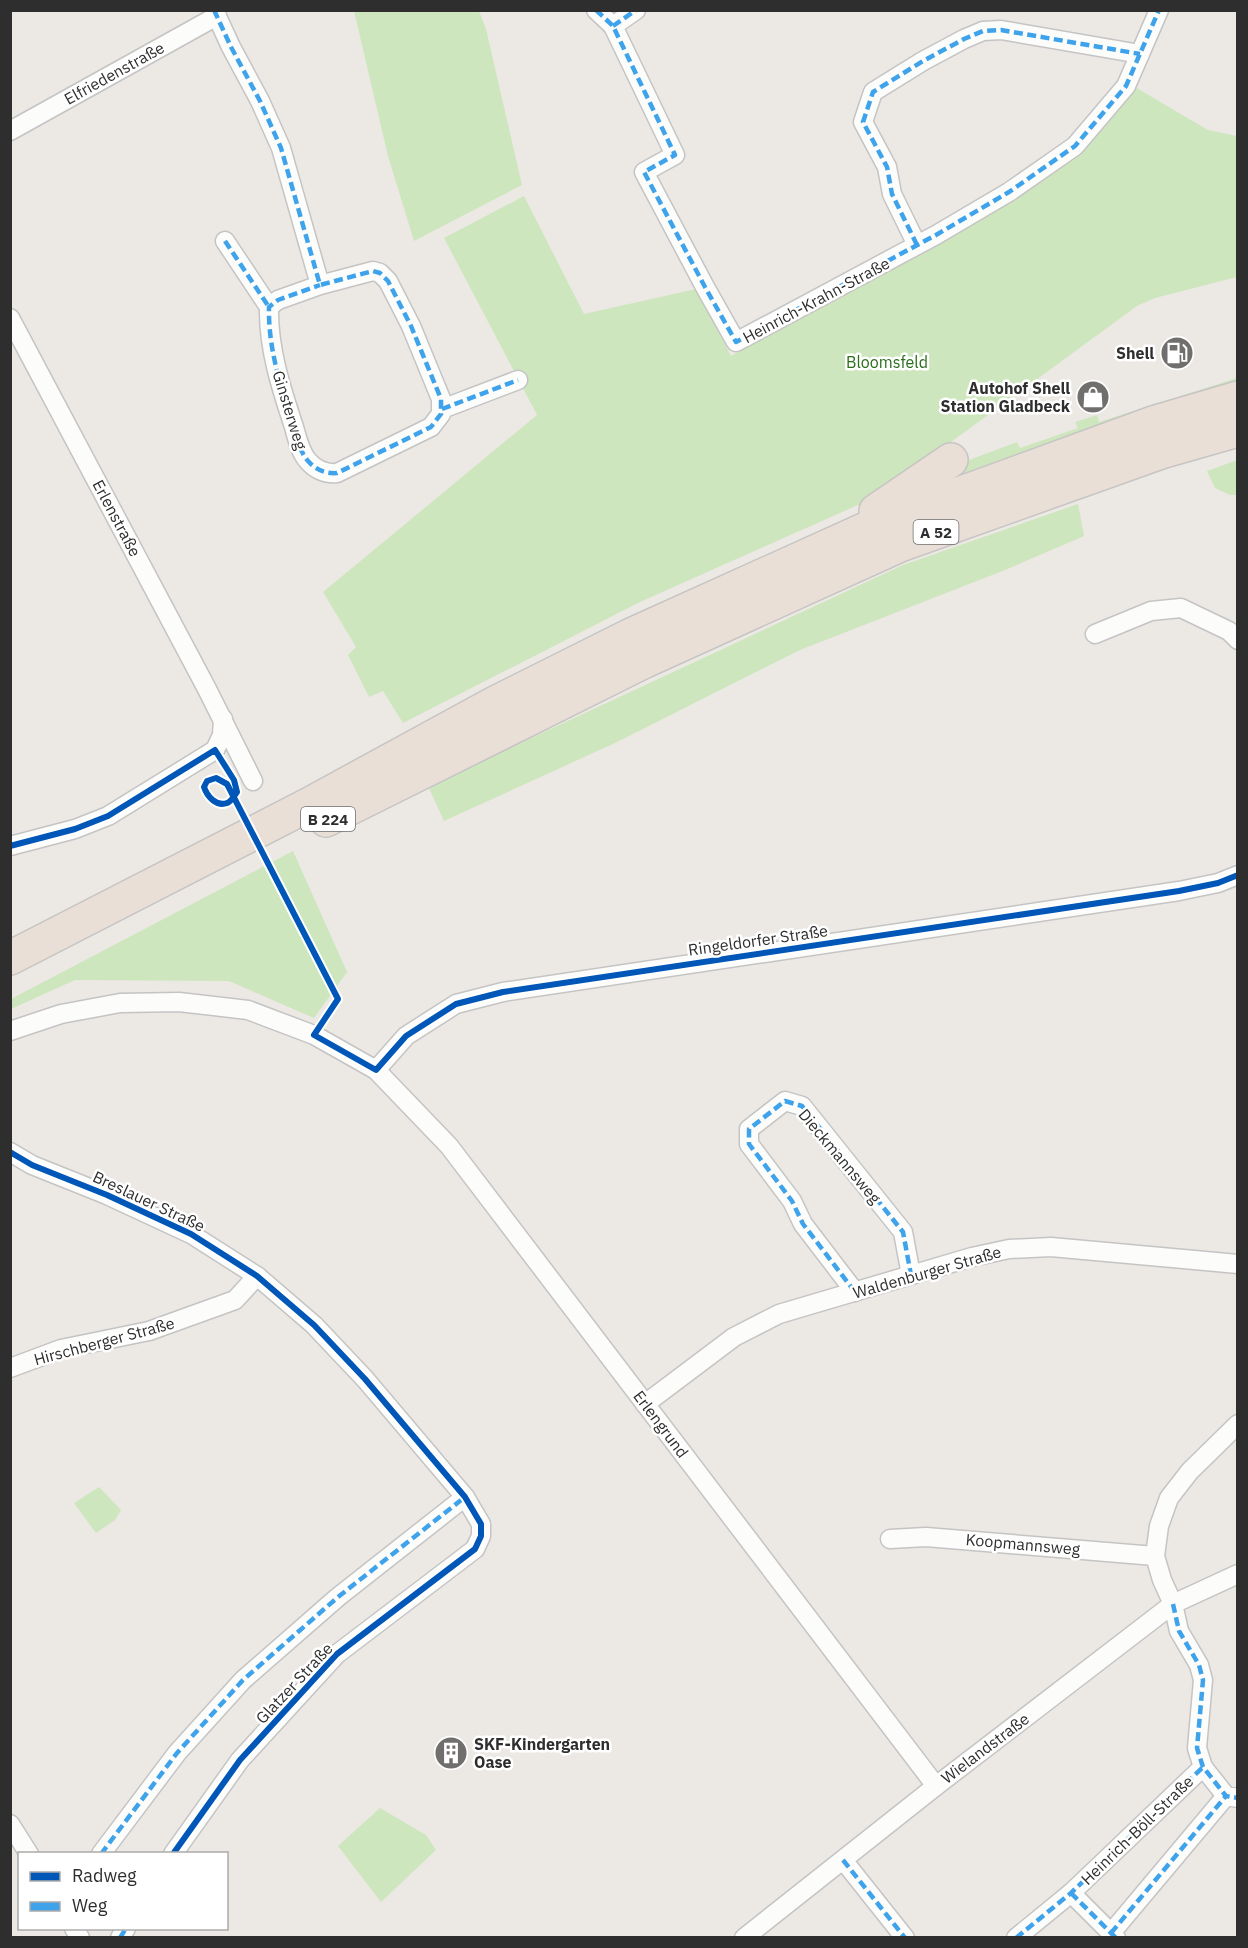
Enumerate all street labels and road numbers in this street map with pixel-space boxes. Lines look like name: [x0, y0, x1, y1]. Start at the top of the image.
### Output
street label: Elfriedenstraße: [60, 37, 168, 109]
street label: Heinrich-Krahn-Straße: [739, 253, 893, 347]
street label: Ginsterweg: [269, 368, 312, 452]
street label: Erlenstraße: [88, 476, 146, 560]
road number: A 52: [914, 520, 958, 544]
road number: B 224: [301, 807, 355, 831]
street label: Ringeldorfer Straße: [687, 920, 829, 960]
street label: Dieckmannsweg: [794, 1104, 886, 1208]
street label: Breslauer Straße: [90, 1166, 208, 1236]
street label: Waldenburger Straße: [851, 1241, 1004, 1303]
street label: Hirschberger Straße: [31, 1313, 177, 1369]
street label: Erlengrund: [629, 1386, 693, 1462]
street label: Koopmannsweg: [965, 1529, 1082, 1559]
street label: Glatzer Straße: [251, 1638, 337, 1728]
street label: Wielandstraße: [937, 1708, 1033, 1788]
street label: Heinrich-Böll-Straße: [1077, 1771, 1198, 1889]

